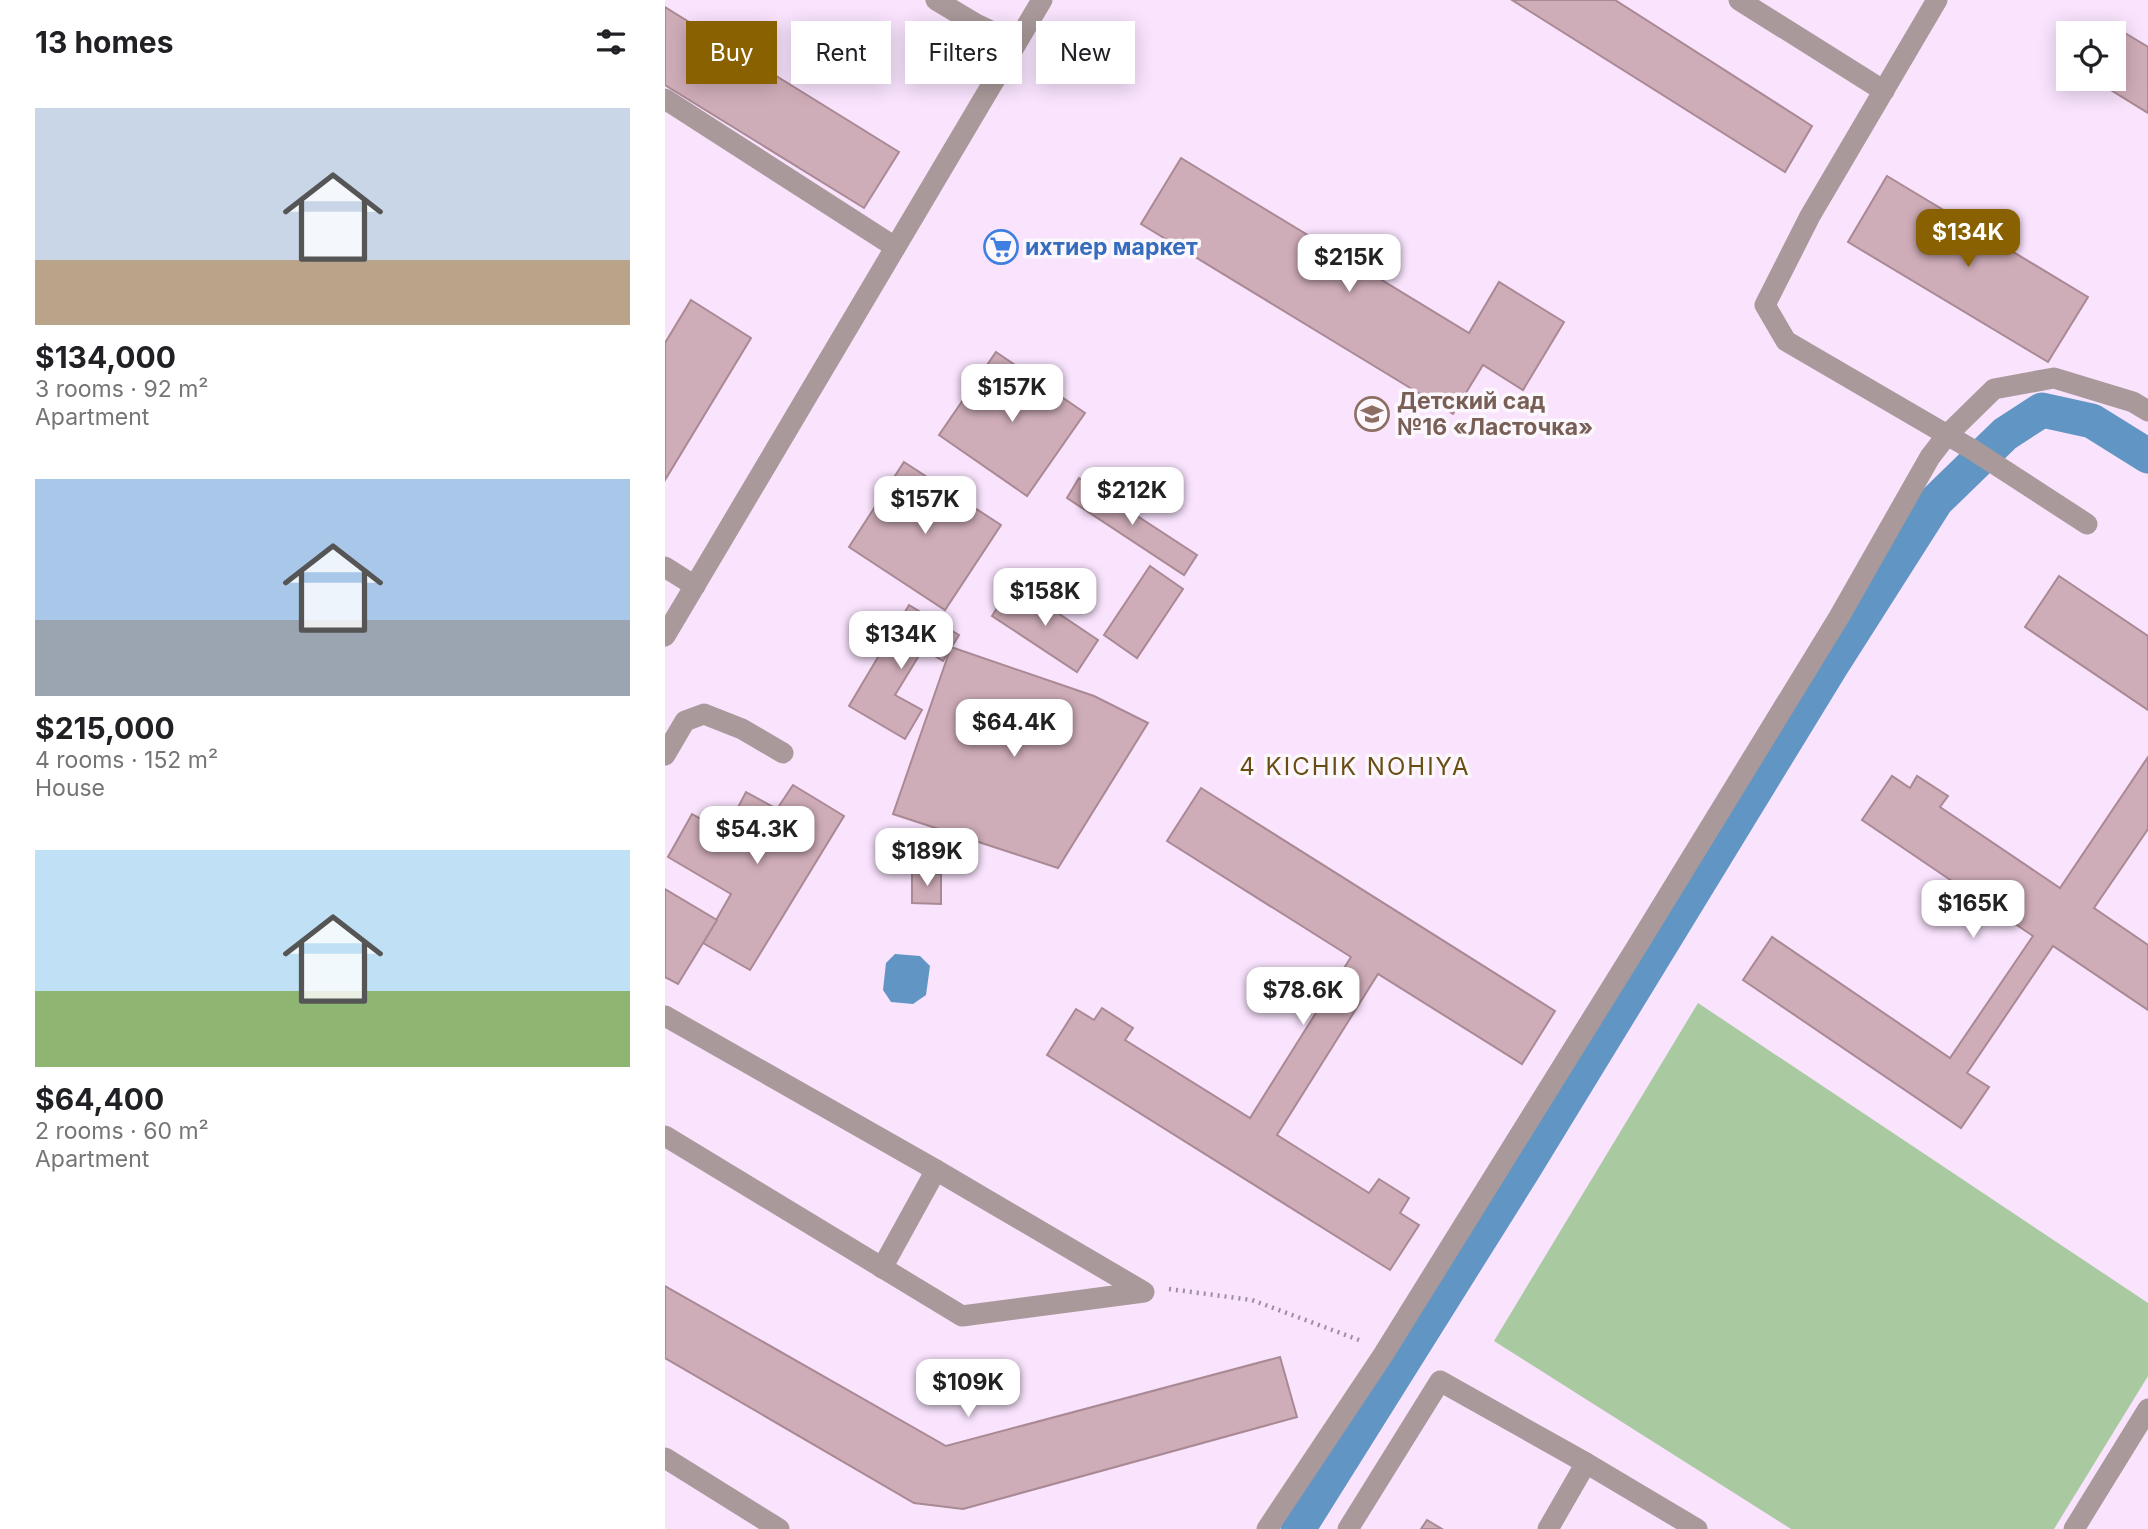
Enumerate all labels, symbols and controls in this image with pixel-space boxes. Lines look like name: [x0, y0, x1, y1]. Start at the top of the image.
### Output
chip: Buy: [686, 21, 777, 84]
chip: Rent: [791, 21, 891, 84]
chip: Filters: [905, 21, 1022, 84]
chip: New: [1036, 21, 1135, 84]
map controls: [2056, 21, 2126, 91]
button: locate: [2056, 21, 2126, 91]
icon: filters: [592, 23, 630, 61]
text: 13 homes: [35, 24, 174, 60]
icon: home: [270, 154, 396, 280]
pin: $134K: [1919, 210, 2017, 269]
text: $134K: [1932, 218, 2004, 246]
supermarket icon: ихтиер маркет: [982, 228, 1020, 266]
place label: ихтиер маркет: [1025, 233, 1198, 261]
pin: $215K: [1300, 234, 1398, 294]
text: $215K: [1314, 243, 1384, 271]
text: $134,000: [35, 339, 176, 375]
pin: $157K: [963, 364, 1061, 424]
text: $157K: [977, 373, 1047, 401]
text: 3 rooms · 92 m²: [35, 375, 208, 403]
place label: Детский сад №16 «Ласточка»: [1397, 387, 1593, 441]
school or university icon: Детский сад №16 «Ласточка»: [1353, 395, 1391, 433]
text: Apartment: [35, 403, 149, 431]
pin: $212K: [1083, 468, 1181, 527]
pin: $157K: [876, 476, 974, 536]
text: $212K: [1097, 476, 1167, 504]
text: $157K: [890, 485, 960, 513]
icon: home: [270, 525, 396, 651]
pin: $158K: [996, 568, 1094, 628]
text: $158K: [1009, 577, 1081, 605]
pin: $134K: [852, 612, 950, 671]
text: $134K: [865, 620, 937, 648]
pin: $64.4K: [957, 700, 1071, 759]
text: $64.4K: [972, 708, 1056, 736]
text: $215,000: [35, 710, 175, 746]
text: 4 rooms · 152 m²: [35, 746, 218, 774]
district label: 4 KICHIK NOHIYA: [1239, 752, 1471, 781]
text: House: [35, 774, 105, 802]
pin: $54.3K: [700, 806, 814, 866]
text: $54.3K: [715, 815, 799, 843]
pin: $189K: [878, 828, 976, 888]
text: $189K: [891, 837, 963, 865]
pin: $165K: [1924, 880, 2022, 940]
text: $165K: [1937, 889, 2009, 917]
icon: home: [270, 896, 396, 1022]
pin: $78.6K: [1246, 968, 1360, 1027]
text: $78.6K: [1262, 976, 1344, 1004]
text: $64,400: [35, 1081, 164, 1117]
text: 2 rooms · 60 m²: [35, 1117, 209, 1145]
text: Apartment: [35, 1145, 149, 1173]
pin: $109K: [919, 1360, 1017, 1419]
text: $109K: [932, 1368, 1004, 1396]

